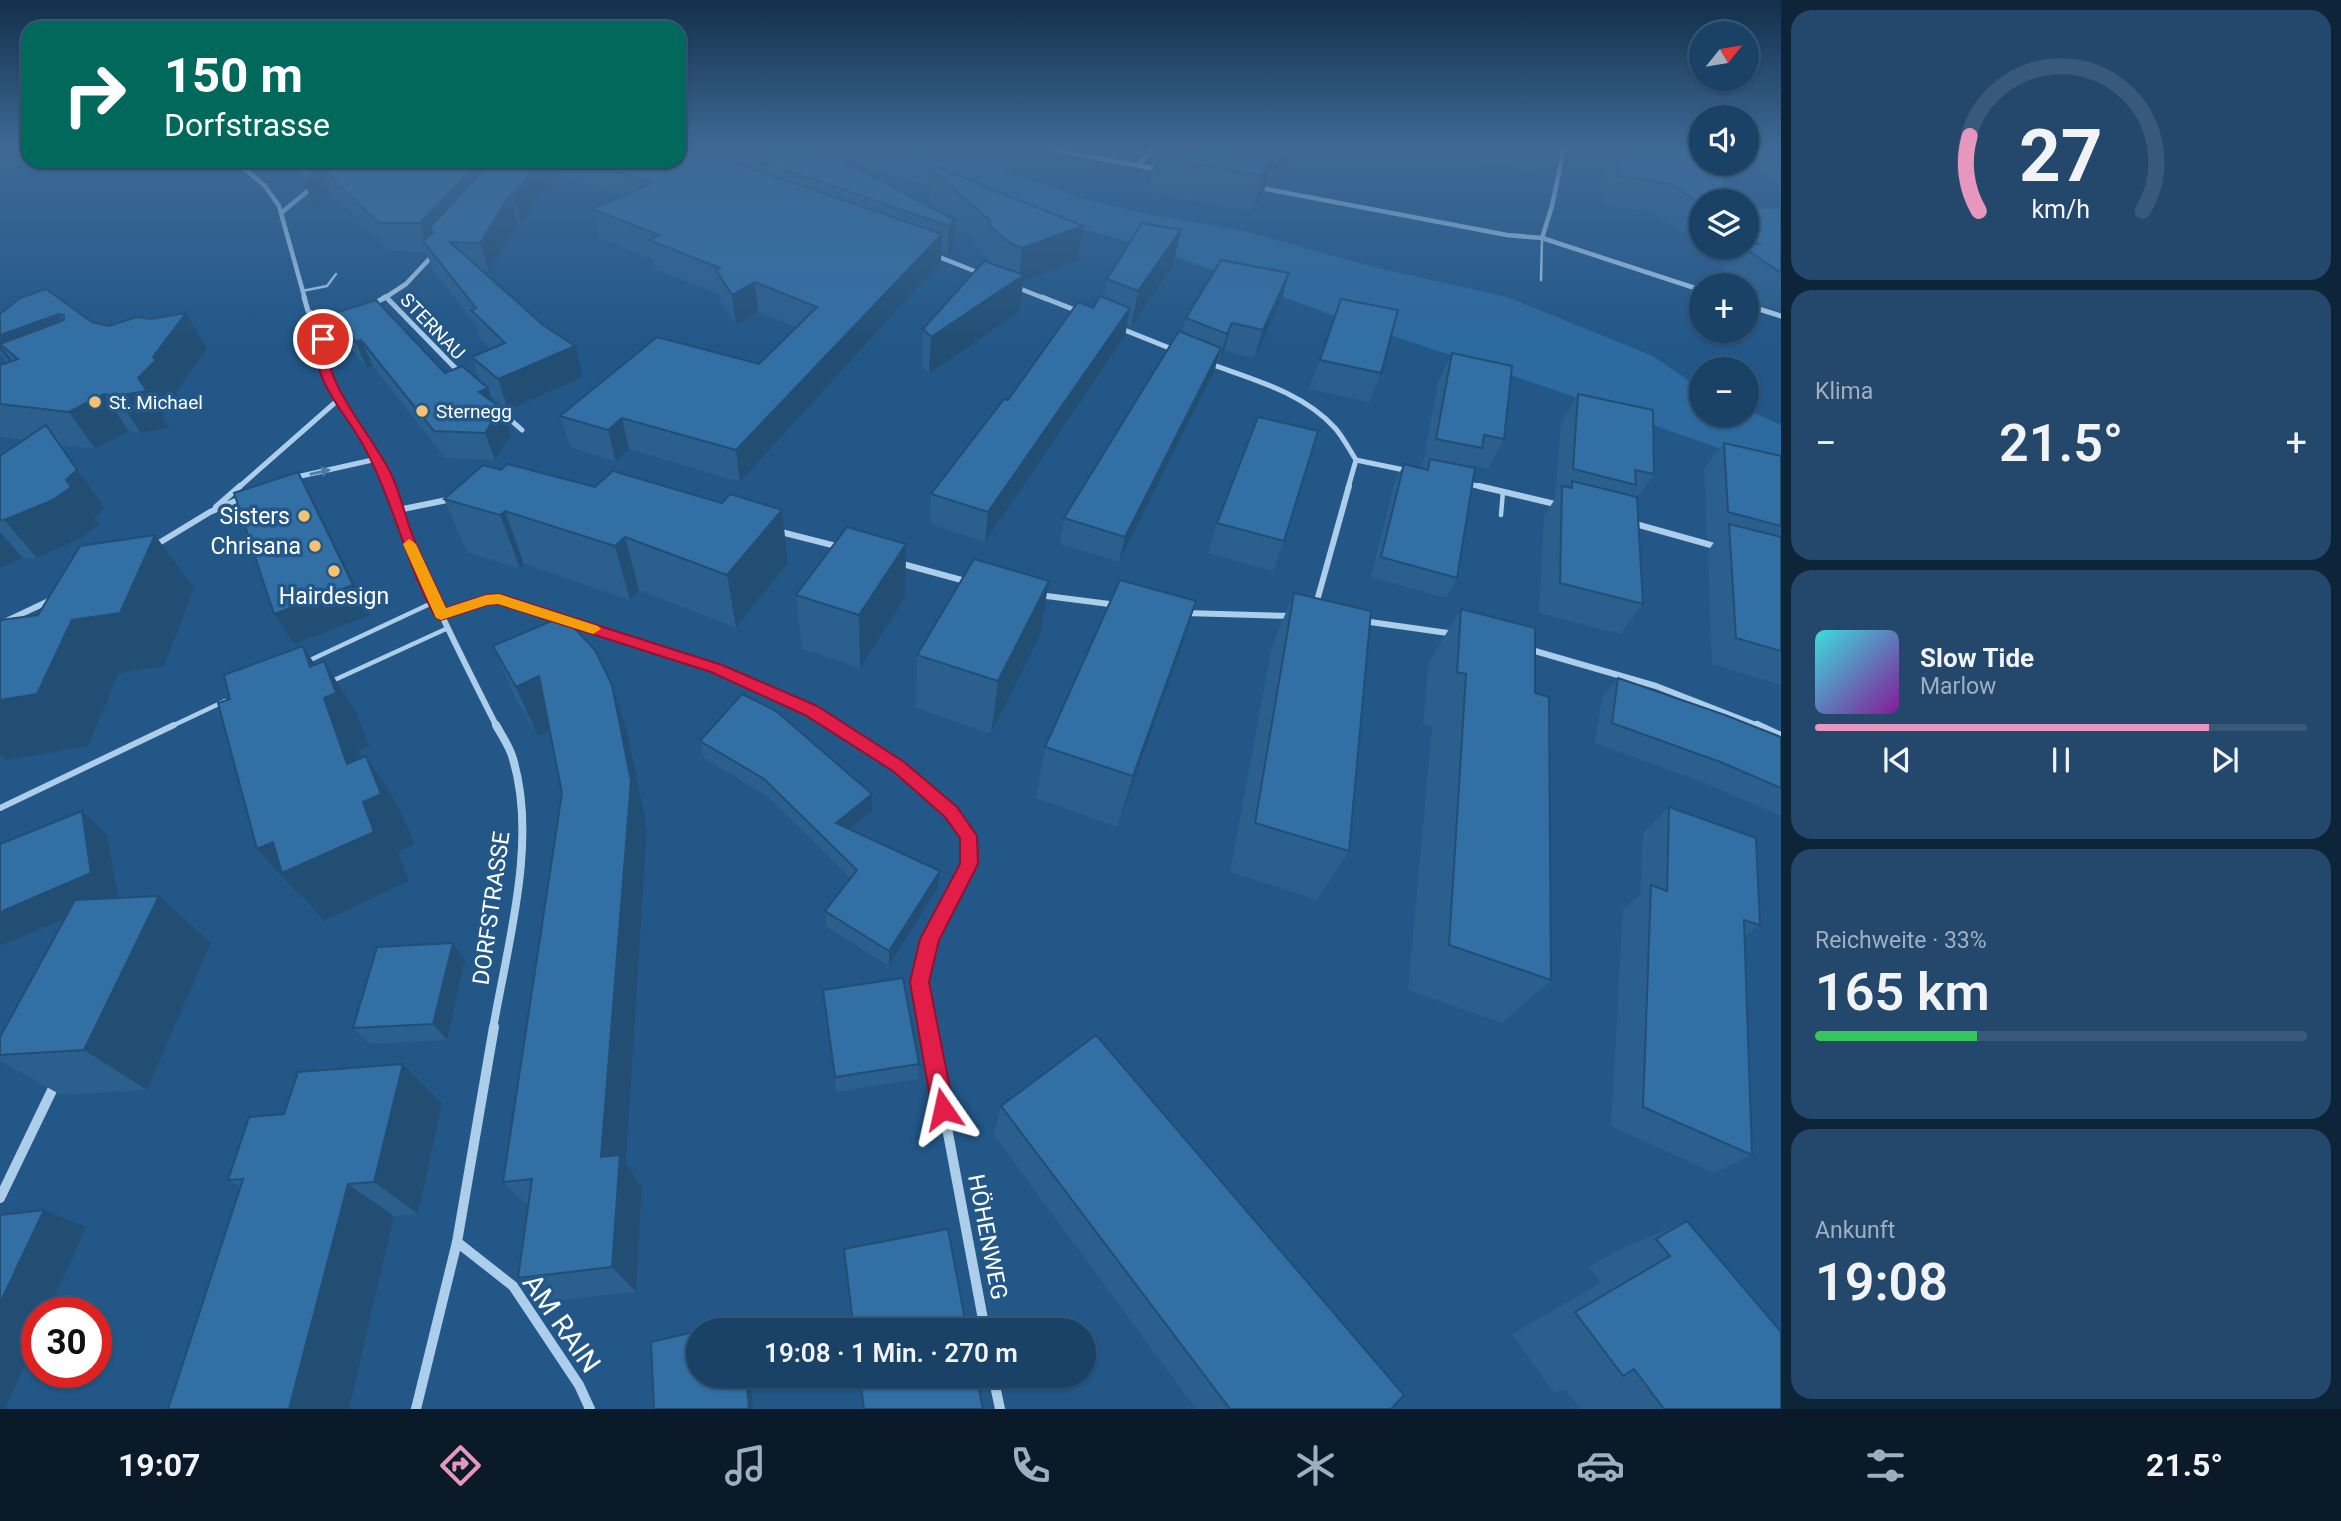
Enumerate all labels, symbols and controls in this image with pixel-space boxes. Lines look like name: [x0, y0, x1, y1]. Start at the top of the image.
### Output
north arrow: [1689, 21, 1759, 91]
map controls: [1689, 21, 1759, 427]
text: 150 m: [164, 47, 303, 104]
icon: right: [49, 49, 140, 140]
button: sound: [1689, 105, 1759, 175]
text: Dorfstrasse: [164, 106, 330, 144]
text: 27: [2019, 113, 2103, 199]
button: layers: [1689, 189, 1759, 259]
text: km/h: [2032, 195, 2090, 224]
button: +: [1689, 273, 1759, 343]
street label: STERNAU: [395, 288, 470, 364]
pin: [293, 309, 353, 369]
icon: arrive: [304, 320, 342, 358]
button: −: [1689, 357, 1759, 427]
text: Klima: [1815, 378, 1873, 405]
place label: St. Michael: [109, 391, 203, 414]
marker: St. Michael: [87, 394, 103, 410]
place label: Sternegg: [436, 400, 512, 423]
marker: Sternegg: [414, 403, 430, 419]
text: 21.5°: [1999, 413, 2123, 474]
text: −: [1815, 421, 1837, 465]
text: +: [2285, 421, 2307, 465]
one-way arrow: [309, 466, 331, 477]
place label: Sisters: [219, 503, 290, 530]
marker: Sisters: [296, 508, 312, 524]
place label: Chrisana: [210, 533, 301, 560]
marker: Chrisana: [307, 538, 323, 554]
marker: Hairdesign: [326, 563, 342, 579]
place label: Hairdesign: [279, 583, 389, 610]
text: Slow Tide: [1920, 643, 2034, 673]
text: Marlow: [1920, 673, 1996, 700]
icon: previous: [1878, 741, 1916, 779]
icon: pause: [2042, 741, 2080, 779]
icon: next: [2206, 741, 2244, 779]
street label: DORFSTRASSE: [467, 830, 516, 987]
text: Reichweite · 33%: [1815, 927, 1987, 954]
text: 165 km: [1815, 962, 1990, 1023]
position arrow: [906, 1072, 980, 1146]
street label: HÖHENWEG: [962, 1172, 1014, 1302]
text: Ankunft: [1815, 1217, 1895, 1244]
text: 19:08: [1815, 1252, 1948, 1313]
street label: AM RAIN: [516, 1268, 607, 1379]
speed limit sign: 30: [21, 1297, 112, 1388]
text: 19:08 · 1 Min. · 270 m: [764, 1338, 1018, 1368]
icon: directions: [436, 1441, 485, 1490]
icon: music: [721, 1441, 770, 1490]
icon: phone: [1006, 1441, 1055, 1490]
icon: climate: [1291, 1441, 1340, 1490]
icon: car: [1576, 1441, 1625, 1490]
icon: filters: [1861, 1441, 1910, 1490]
text: 19:07: [118, 1446, 200, 1484]
text: 21.5°: [2146, 1446, 2223, 1484]

